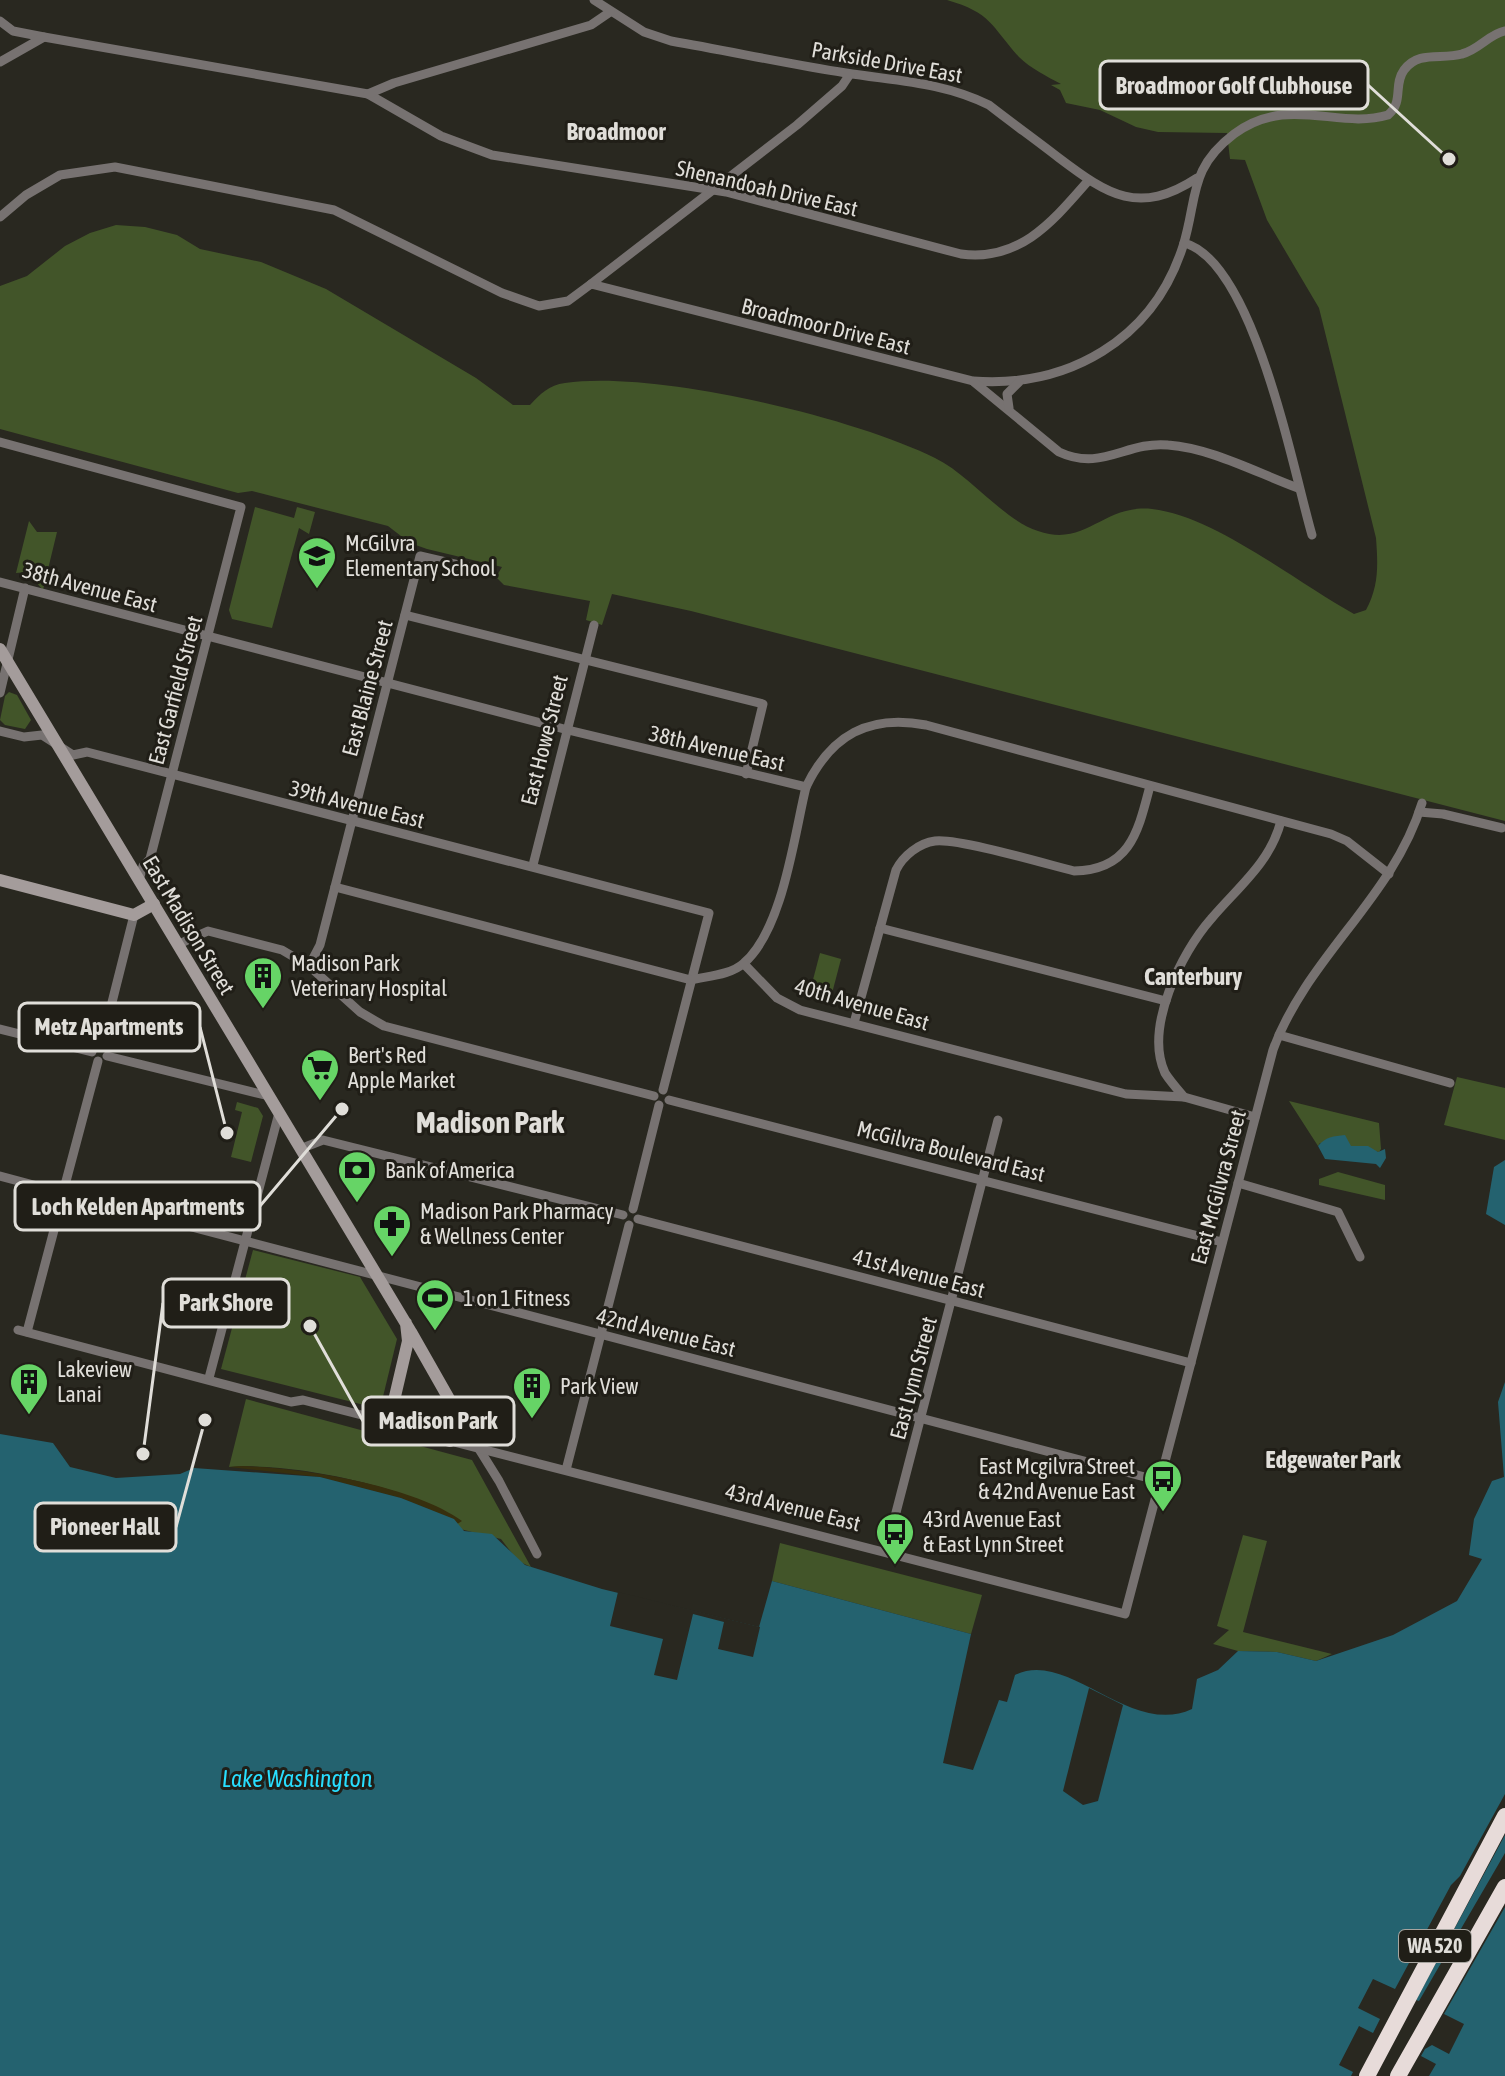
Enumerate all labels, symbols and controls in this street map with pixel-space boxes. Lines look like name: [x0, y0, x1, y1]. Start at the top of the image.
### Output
street label: Parkside Drive East: [810, 36, 964, 88]
callout: Broadmoor Golf Clubhouse: [1100, 61, 1368, 109]
text: Broadmoor Golf Clubhouse: [1116, 72, 1352, 99]
district label: Broadmoor: [566, 118, 667, 145]
street label: Shenandoah Drive East: [674, 154, 860, 222]
street label: Broadmoor Drive East: [739, 292, 913, 360]
place label: McGilvra Elementary School: [345, 530, 496, 581]
school or university icon: McGilvra Elementary School: [296, 535, 338, 590]
street label: 38th Avenue East: [20, 557, 160, 617]
street label: East Garfield Street: [143, 613, 207, 767]
street label: East Blaine Street: [336, 617, 398, 759]
street label: East Howe Street: [515, 672, 573, 808]
street label: 38th Avenue East: [647, 720, 787, 776]
street label: 39th Avenue East: [287, 775, 427, 833]
street label: East Madison Street: [137, 851, 241, 999]
place label: Madison Park Veterinary Hospital: [291, 950, 447, 1001]
building icon: Madison Park Veterinary Hospital: [242, 955, 284, 1010]
district label: Canterbury: [1144, 963, 1242, 990]
street label: 40th Avenue East: [792, 972, 932, 1036]
callout: Metz Apartments: [19, 1003, 200, 1051]
text: Metz Apartments: [34, 1013, 184, 1040]
place label: Bert's Red Apple Market: [348, 1042, 455, 1093]
supermarket icon: Bert's Red Apple Market: [299, 1047, 341, 1102]
district label: Madison Park: [416, 1105, 565, 1139]
street label: East McGilvra Street: [1185, 1107, 1251, 1267]
street label: McGilvra Boulevard East: [854, 1115, 1048, 1187]
bank icon: Bank of America: [336, 1149, 378, 1204]
place label: Bank of America: [385, 1157, 515, 1183]
callout: Loch Kelden Apartments: [15, 1182, 260, 1230]
text: Loch Kelden Apartments: [31, 1193, 245, 1220]
place label: Madison Park Pharmacy & Wellness Center: [420, 1198, 613, 1249]
pharmacy icon: Madison Park Pharmacy & Wellness Center: [371, 1203, 413, 1258]
street label: 41st Avenue East: [850, 1243, 988, 1303]
sports icon: 1 on 1 Fitness: [414, 1277, 456, 1332]
callout: Park Shore: [163, 1279, 289, 1327]
place label: 1 on 1 Fitness: [463, 1285, 570, 1311]
text: Park Shore: [179, 1289, 273, 1316]
street label: 42nd Avenue East: [594, 1302, 738, 1362]
street label: East Lynn Street: [884, 1314, 942, 1442]
place label: Lakeview Lanai: [57, 1356, 132, 1407]
building icon: Lakeview Lanai: [8, 1361, 50, 1416]
building icon: Park View: [511, 1365, 553, 1420]
place label: Park View: [560, 1373, 639, 1399]
callout: Madison Park: [363, 1397, 514, 1445]
text: Madison Park: [379, 1407, 498, 1434]
district label: Edgewater Park: [1265, 1446, 1401, 1473]
place label: East Mcgilvra Street & 42nd Avenue East: [978, 1453, 1135, 1504]
bus stop icon: East Mcgilvra Street & 42nd Avenue East: [1142, 1458, 1184, 1513]
street label: 43rd Avenue East: [723, 1478, 863, 1536]
callout: Pioneer Hall: [35, 1503, 176, 1551]
place label: 43rd Avenue East & East Lynn Street: [923, 1506, 1064, 1557]
bus stop icon: 43rd Avenue East & East Lynn Street: [874, 1511, 916, 1566]
text: Pioneer Hall: [50, 1513, 161, 1540]
water label: Lake Washington: [222, 1765, 373, 1792]
road number: WA 520: [1399, 1930, 1471, 1962]

